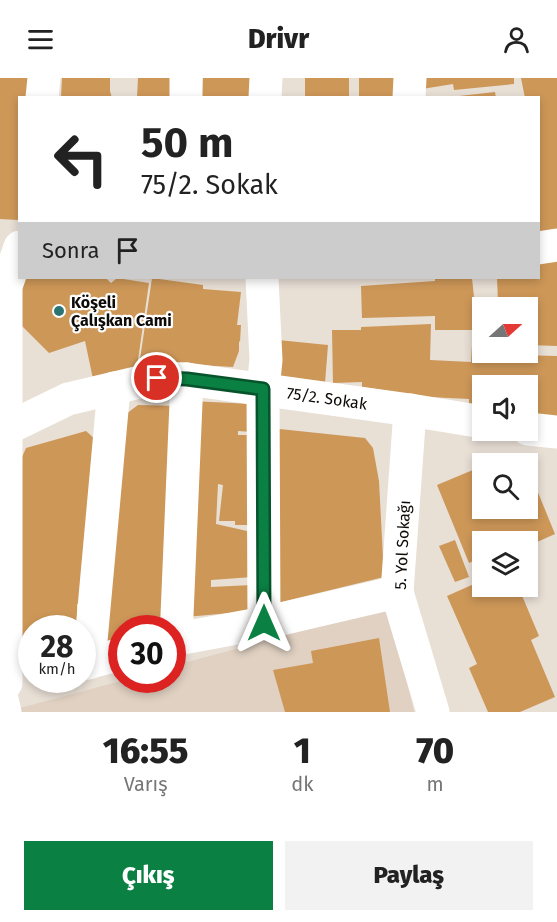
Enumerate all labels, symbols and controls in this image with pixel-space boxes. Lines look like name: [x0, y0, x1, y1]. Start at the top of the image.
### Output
icon: menu: [24, 23, 57, 56]
text: Drivr: [248, 23, 309, 55]
icon: person: [500, 23, 533, 56]
text: 50 m: [141, 118, 234, 168]
icon: left: [42, 120, 120, 198]
text: 75/2. Sokak: [141, 169, 278, 201]
icon: arrive: [111, 234, 144, 267]
text: Sonra: [42, 237, 99, 264]
place label: Köşeli Çalışkan Cami: [71, 293, 172, 332]
north arrow: [472, 297, 538, 363]
map controls: [472, 297, 538, 597]
marker: Köşeli Çalışkan Cami: [52, 304, 66, 318]
pin: [131, 352, 182, 403]
icon: arrive: [140, 361, 173, 394]
button: sound: [472, 375, 538, 441]
street label: 75/2. Sokak: [285, 383, 369, 414]
button: search: [472, 453, 538, 519]
street label: 5. Yol Sokağı: [391, 500, 414, 590]
button: layers: [472, 531, 538, 597]
position arrow: [232, 591, 296, 655]
speed limit sign: 30: [108, 615, 186, 693]
text: 28: [41, 629, 73, 665]
text: km/h: [38, 660, 76, 678]
text: 16:55: [103, 729, 188, 773]
text: 1: [294, 729, 311, 773]
text: 70: [416, 729, 454, 773]
text: Varış: [124, 772, 168, 796]
text: dk: [291, 772, 313, 796]
text: m: [427, 772, 444, 796]
button: Çıkış: [24, 841, 273, 910]
button: Paylaş: [285, 841, 533, 910]

